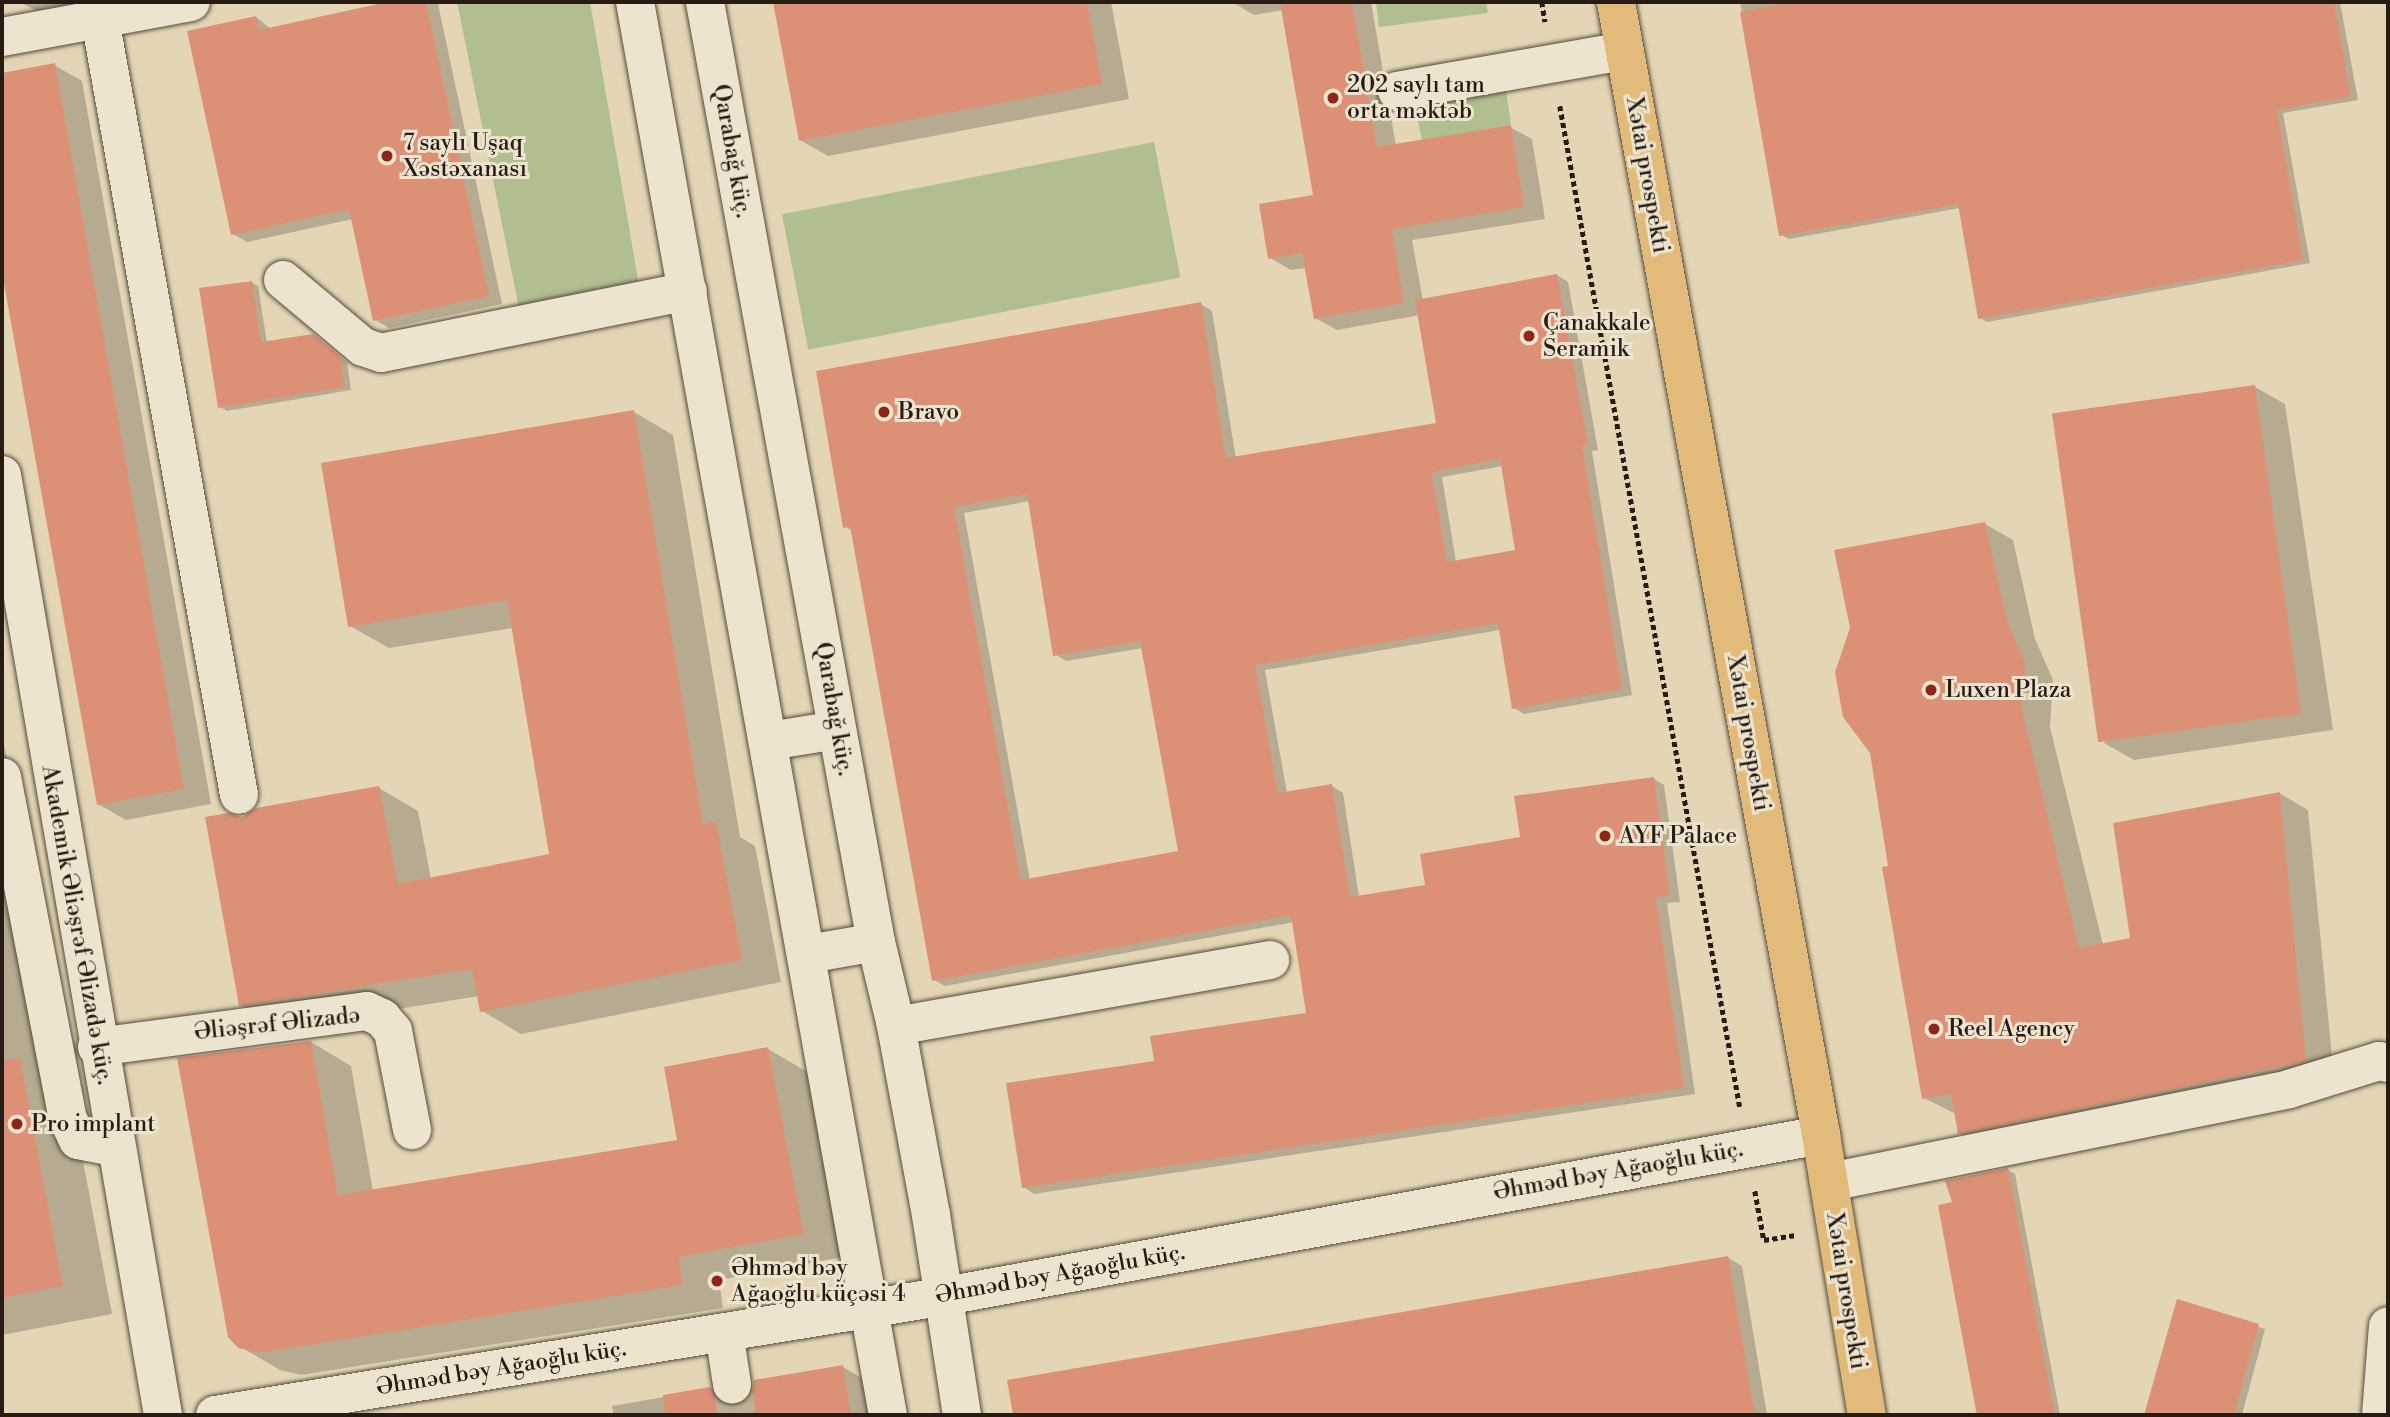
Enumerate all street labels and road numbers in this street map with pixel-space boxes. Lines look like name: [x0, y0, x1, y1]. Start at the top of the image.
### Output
street label: Qarabağ küç.: [707, 82, 757, 220]
street label: Xətai prospekti: [1620, 95, 1674, 255]
street label: Qarabağ küç.: [809, 640, 859, 778]
street label: Xətai prospekti: [1721, 653, 1775, 813]
street label: Akademik Əliəşrəf Əlizadə küç.: [35, 763, 119, 1087]
street label: Əliəşrəf Əlizadə: [192, 1002, 362, 1046]
street label: Əhməd bəy Ağaoğlu küç.: [1491, 1135, 1745, 1207]
street label: Xətai prospekti: [1820, 1211, 1872, 1371]
street label: Əhməd bəy Ağaoğlu küç.: [933, 1238, 1187, 1310]
street label: Əhməd bəy Ağaoğlu küç.: [374, 1335, 628, 1401]

